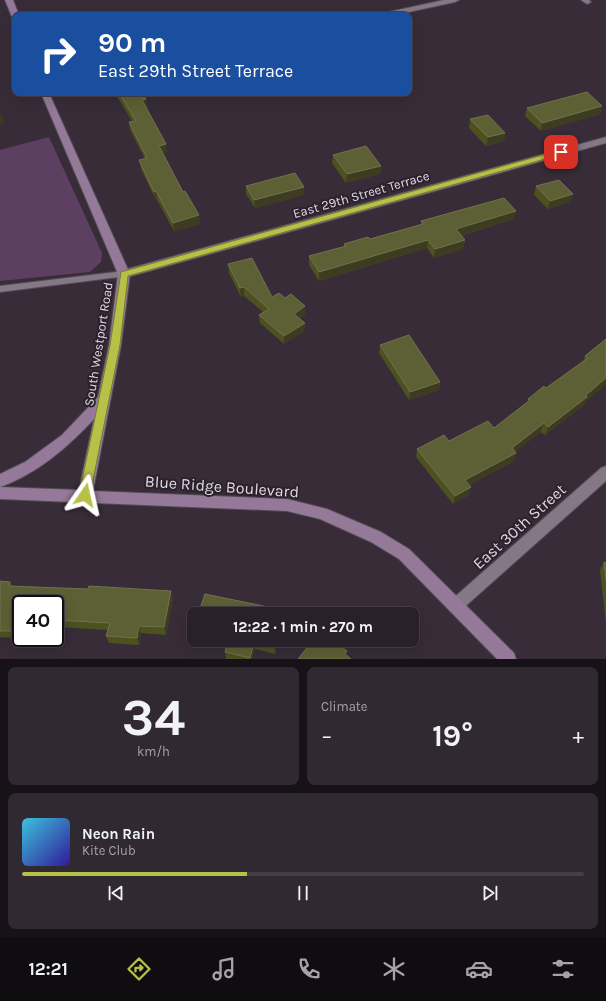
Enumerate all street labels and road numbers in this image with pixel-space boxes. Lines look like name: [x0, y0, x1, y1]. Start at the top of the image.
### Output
street label: East 29th Street Terrace: [291, 168, 431, 221]
street label: South Westport Road: [81, 281, 116, 407]
street label: Blue Ridge Boulevard: [144, 472, 300, 501]
street label: East 30th Street: [469, 480, 570, 573]

